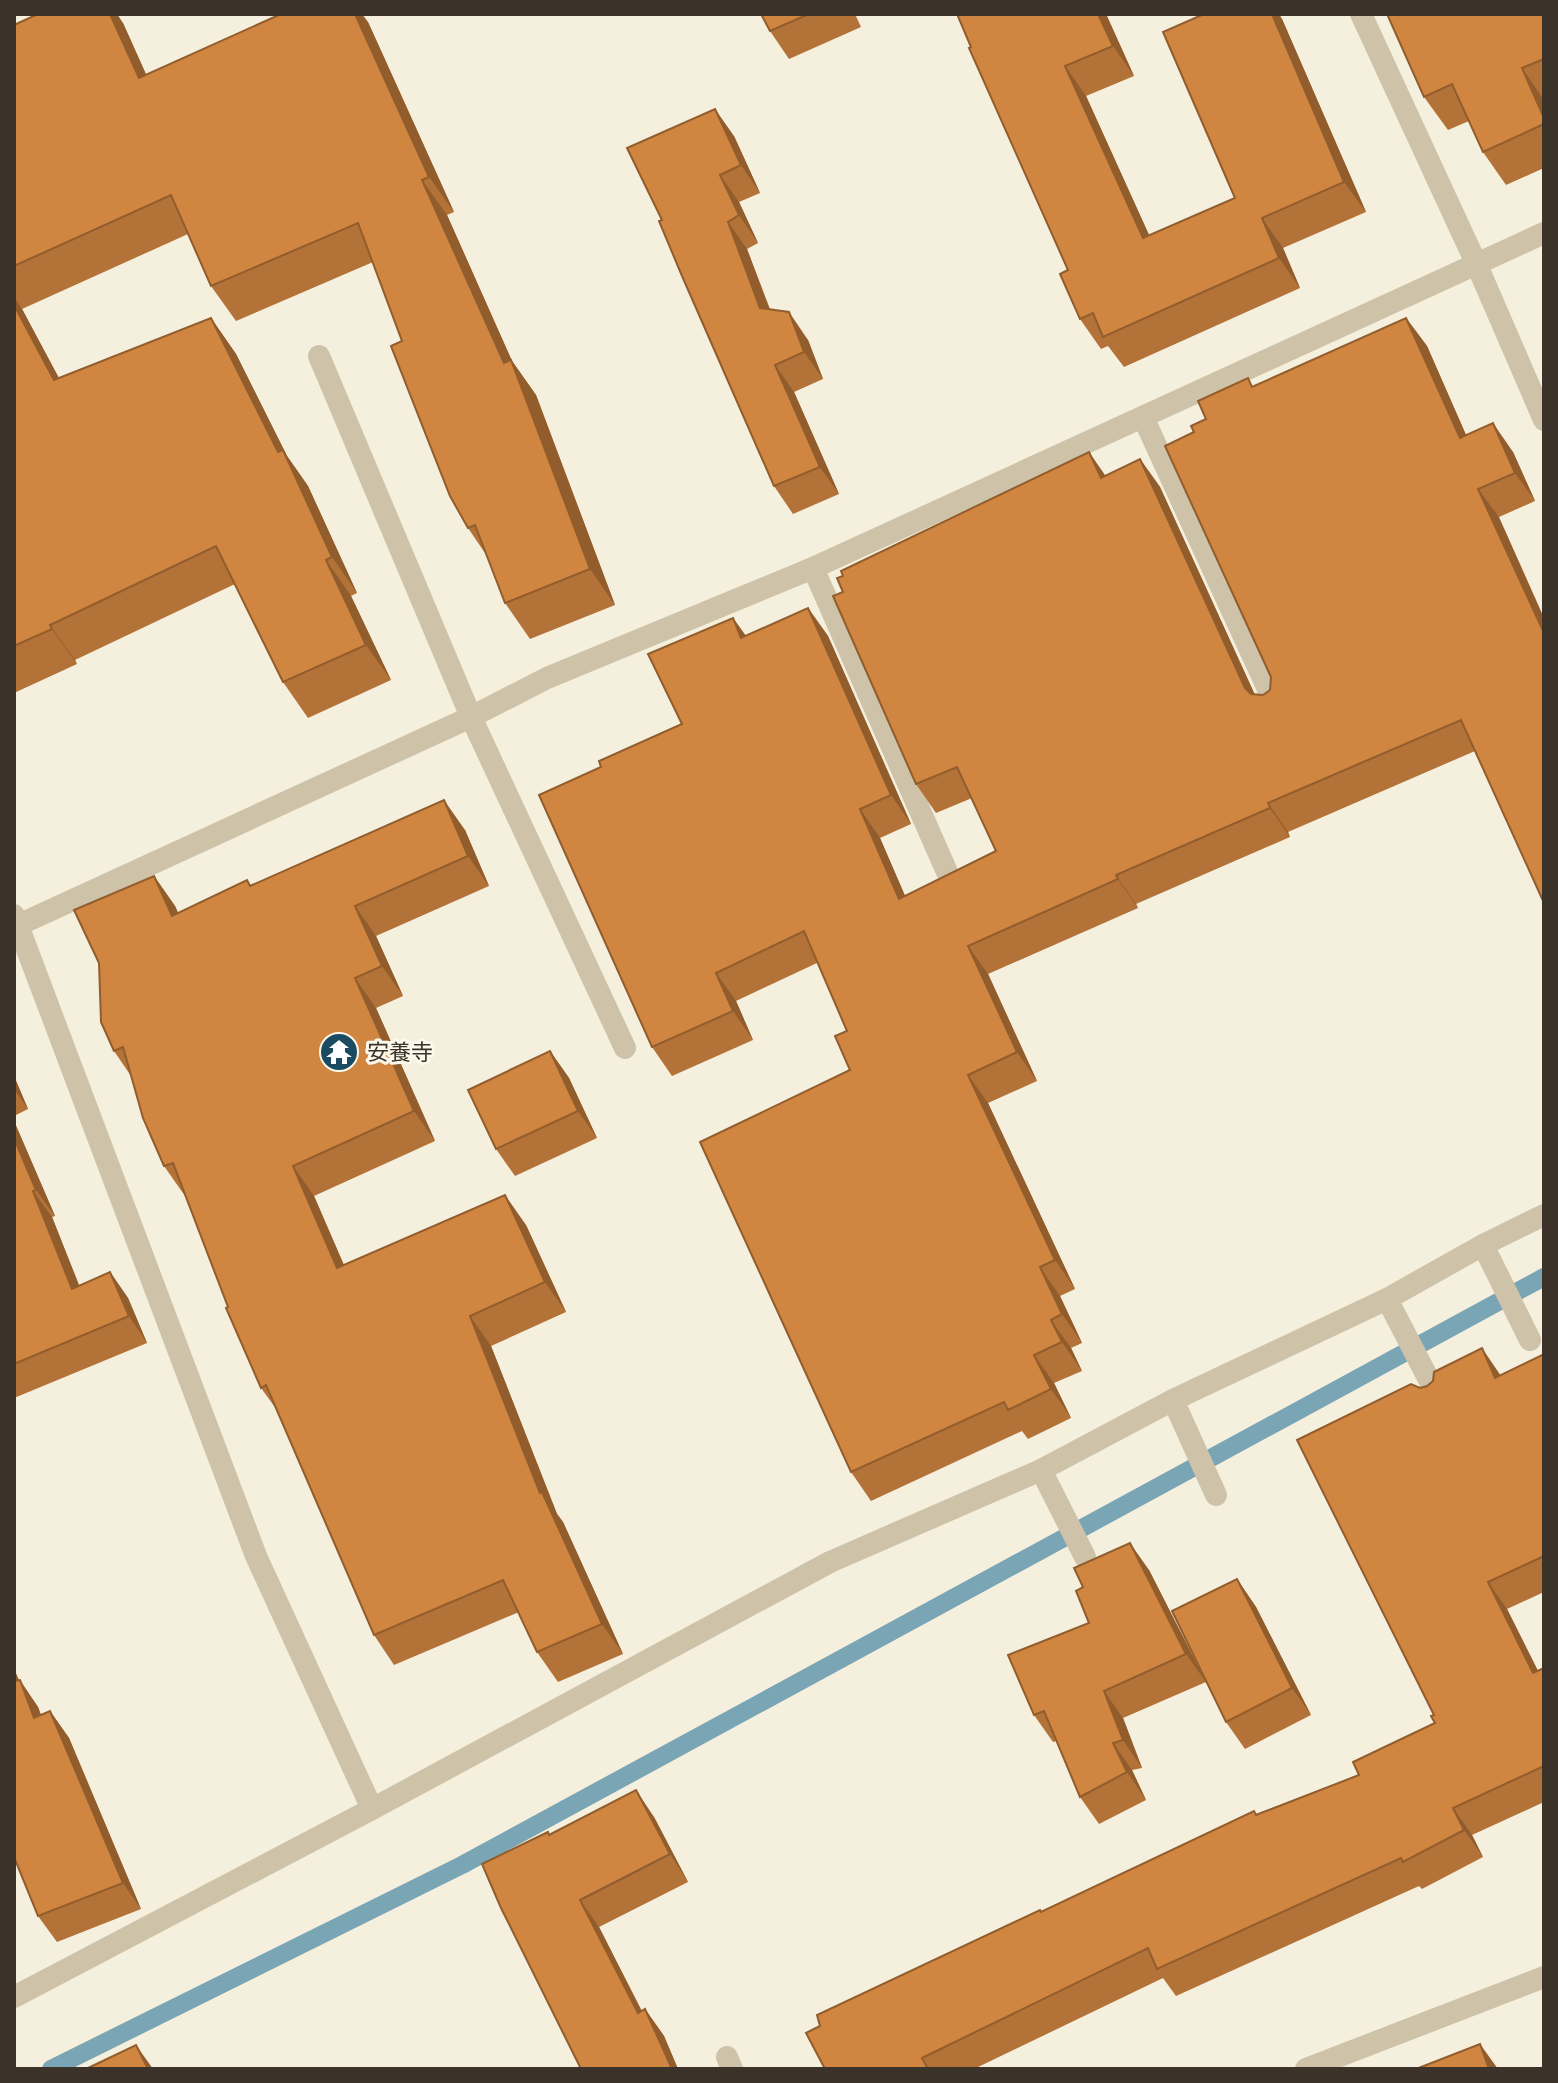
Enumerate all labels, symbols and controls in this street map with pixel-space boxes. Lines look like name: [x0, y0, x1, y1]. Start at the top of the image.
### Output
temple icon: 安養寺: [318, 1031, 360, 1073]
place label: 安養寺: [367, 1036, 433, 1066]

